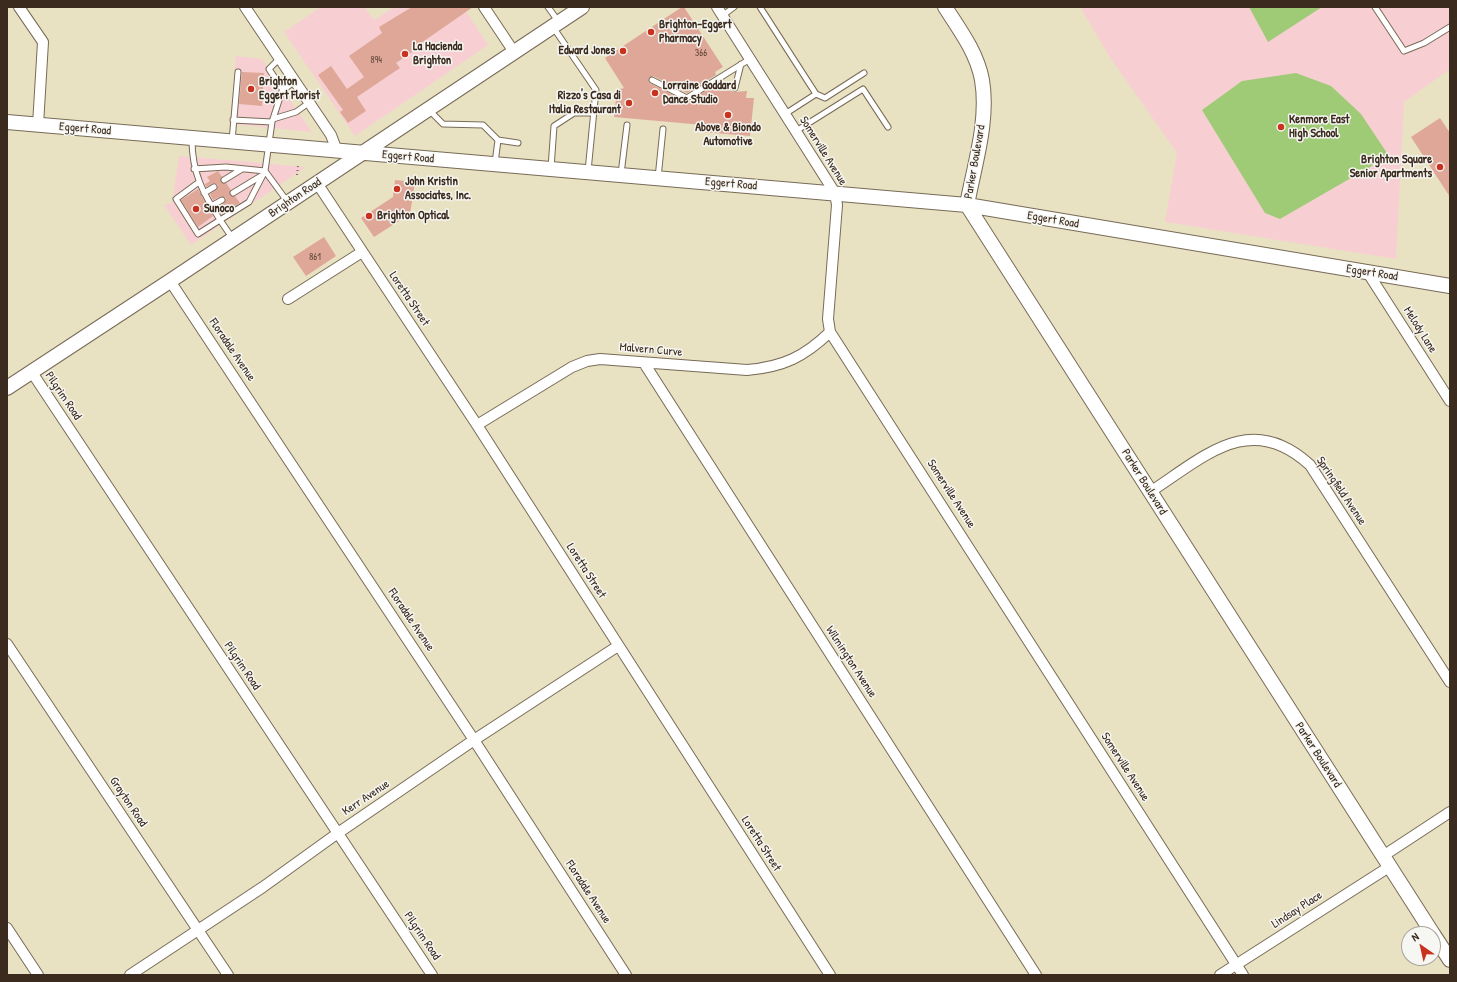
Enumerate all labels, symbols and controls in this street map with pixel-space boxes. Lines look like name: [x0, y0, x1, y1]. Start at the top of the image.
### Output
place label: Brighton-Eggert Pharmacy: [659, 18, 732, 46]
marker: Brighton-Eggert Pharmacy: [646, 27, 656, 37]
place label: La Hacienda Brighton: [413, 40, 462, 68]
place label: Edward Jones: [559, 44, 615, 58]
marker: Edward Jones: [618, 46, 628, 56]
house number: 366: [695, 47, 707, 59]
marker: La Hacienda Brighton: [400, 49, 410, 59]
house number: 894: [370, 54, 382, 66]
place label: Brighton Eggert Florist: [259, 75, 320, 103]
place label: Lorraine Goddard Dance Studio: [663, 79, 736, 107]
marker: Brighton Eggert Florist: [246, 84, 256, 94]
marker: Lorraine Goddard Dance Studio: [650, 88, 660, 98]
place label: Rizzo's Casa di Italia Restaurant: [549, 89, 621, 117]
marker: Rizzo's Casa di Italia Restaurant: [624, 98, 634, 108]
marker: Above & Biondo Automotive: [723, 110, 733, 120]
place label: Kenmore East High School: [1289, 113, 1349, 141]
street label: Somerville Avenue: [796, 114, 850, 188]
street label: Eggert Road: [59, 120, 111, 138]
place label: Above & Biondo Automotive: [695, 121, 761, 149]
marker: Kenmore East High School: [1276, 122, 1286, 132]
street label: Parker Boulevard: [961, 124, 989, 200]
street label: Eggert Road: [382, 148, 434, 166]
place label: Brighton Square Senior Apartments: [1350, 153, 1432, 181]
marker: Brighton Square Senior Apartments: [1435, 162, 1445, 172]
street label: Brighton Road: [266, 175, 324, 221]
place label: John Kristin Associates, Inc.: [405, 175, 471, 203]
street label: Eggert Road: [705, 175, 757, 193]
marker: John Kristin Associates, Inc.: [392, 184, 402, 194]
place label: Sunoco: [204, 202, 234, 216]
marker: Sunoco: [191, 204, 201, 214]
street label: Eggert Road: [1026, 208, 1080, 232]
place label: Brighton Optical: [377, 209, 449, 223]
marker: Brighton Optical: [364, 211, 374, 221]
house number: 861: [309, 251, 321, 263]
street label: Eggert Road: [1345, 262, 1399, 284]
street label: Loretta Street: [386, 269, 432, 329]
street label: Melody Lane: [1400, 304, 1440, 356]
street label: Floradale Avenue: [206, 316, 258, 384]
street label: Malvern Curve: [619, 340, 683, 360]
street label: Pilgrim Road: [42, 369, 84, 423]
street label: Parker Boulevard: [1118, 446, 1170, 518]
street label: Springfield Avenue: [1313, 454, 1369, 528]
street label: Somerville Avenue: [924, 457, 978, 531]
street label: Loretta Street: [563, 541, 609, 601]
street label: Floradale Avenue: [385, 586, 437, 654]
street label: Wilmington Avenue: [823, 623, 879, 701]
street label: Pilgrim Road: [221, 639, 263, 693]
street label: Parker Boulevard: [1292, 720, 1344, 790]
street label: Somerville Avenue: [1098, 730, 1152, 804]
street label: Grayton Road: [106, 774, 150, 830]
street label: Kerr Avenue: [340, 777, 392, 819]
street label: Loretta Street: [738, 814, 784, 874]
street label: Floradale Avenue: [562, 858, 614, 926]
street label: Lindsay Place: [1269, 888, 1325, 932]
street label: Pilgrim Road: [401, 909, 443, 963]
north arrow: [1401, 926, 1441, 966]
text: N: [1408, 929, 1421, 944]

